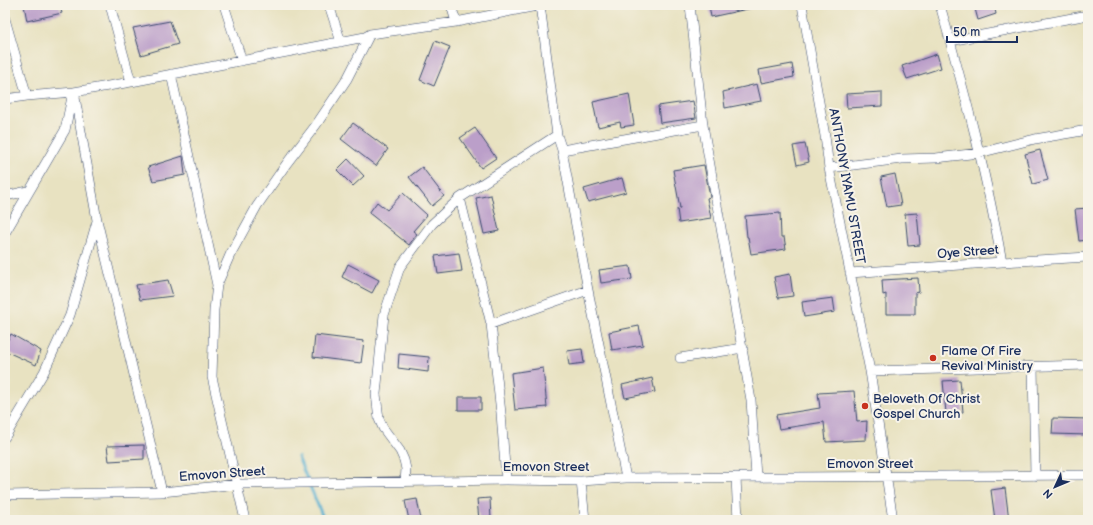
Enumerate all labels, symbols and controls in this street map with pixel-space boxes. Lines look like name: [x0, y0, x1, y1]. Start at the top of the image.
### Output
scale bar: [947, 18, 1017, 44]
text: 50 m: [953, 25, 980, 40]
street label: ANTHONY IYAMU STREET: [825, 107, 869, 265]
street label: Oye Street: [937, 242, 999, 262]
place label: Flame Of Fire Revival Ministry: [941, 343, 1033, 374]
marker: Flame Of Fire Revival Ministry: [928, 353, 938, 363]
place label: Beloveth Of Christ Gospel Church: [873, 391, 980, 422]
marker: Beloveth Of Christ Gospel Church: [860, 401, 870, 411]
street label: Emovon Street: [827, 456, 913, 472]
street label: Emovon Street: [503, 459, 589, 475]
street label: Emovon Street: [178, 463, 266, 485]
north arrow: [1035, 467, 1075, 507]
text: N: [1041, 486, 1056, 501]

